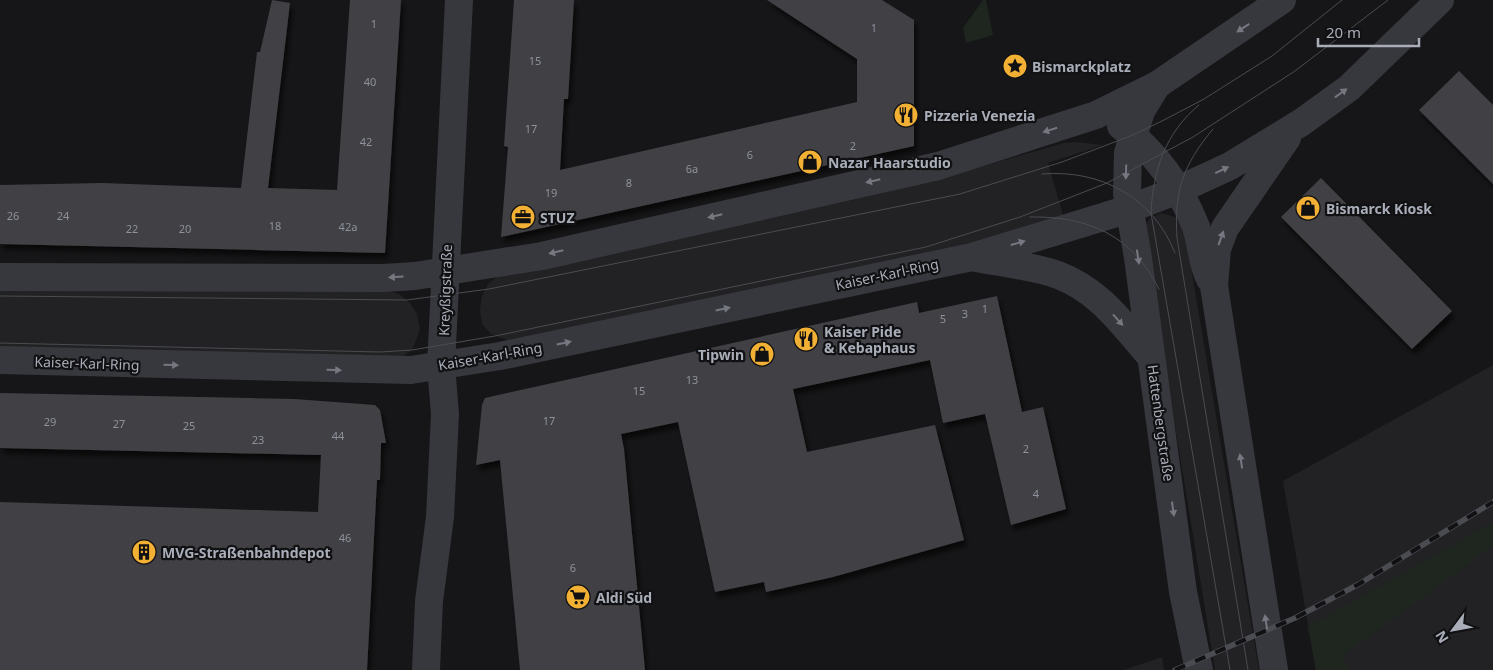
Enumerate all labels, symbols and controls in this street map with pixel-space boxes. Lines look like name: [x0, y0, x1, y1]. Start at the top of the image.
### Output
scale bar: [1318, 15, 1419, 47]
house number: 1: [371, 16, 377, 31]
house number: 1: [871, 20, 877, 35]
text: 20 m: [1326, 22, 1361, 42]
one-way arrow: [1236, 24, 1249, 33]
house number: 15: [529, 53, 541, 68]
place icon: Bismarckplatz: [1002, 53, 1028, 79]
place label: Bismarckplatz: [1032, 57, 1131, 76]
house number: 40: [364, 74, 376, 89]
one-way arrow: [1334, 88, 1347, 99]
restaurant icon: Pizzeria Venezia: [893, 102, 919, 128]
place label: Pizzeria Venezia: [924, 106, 1035, 125]
house number: 17: [525, 121, 537, 136]
one-way arrow: [1042, 127, 1057, 135]
house number: 42: [360, 134, 372, 149]
house number: 2: [850, 138, 856, 153]
house number: 6: [747, 147, 753, 162]
shop icon: Nazar Haarstudio: [797, 149, 823, 175]
place label: Nazar Haarstudio: [828, 153, 951, 172]
house number: 6a: [686, 161, 698, 176]
one-way arrow: [1122, 164, 1130, 180]
one-way arrow: [1215, 166, 1229, 174]
house number: 8: [626, 175, 632, 190]
one-way arrow: [865, 177, 881, 185]
house number: 19: [545, 185, 557, 200]
shop icon: Bismarck Kiosk: [1295, 195, 1321, 221]
place label: Bismarck Kiosk: [1326, 199, 1432, 218]
office icon: STUZ: [510, 204, 536, 230]
house number: 26: [7, 208, 19, 223]
house number: 24: [57, 208, 70, 223]
place label: STUZ: [540, 208, 574, 227]
one-way arrow: [707, 212, 722, 220]
house number: 18: [269, 218, 281, 233]
house number: 42a: [339, 219, 357, 234]
house number: 22: [126, 221, 138, 236]
house number: 20: [179, 221, 191, 236]
one-way arrow: [1217, 230, 1225, 245]
one-way arrow: [1011, 239, 1026, 247]
street label: Kreyßigstraße: [434, 244, 456, 336]
one-way arrow: [549, 248, 564, 256]
one-way arrow: [1134, 249, 1142, 265]
street label: Kaiser-Karl-Ring: [834, 254, 940, 294]
one-way arrow: [388, 274, 404, 282]
house number: 1: [982, 301, 988, 316]
one-way arrow: [715, 305, 730, 313]
house number: 3: [962, 306, 968, 321]
house number: 5: [940, 311, 946, 326]
one-way arrow: [1113, 313, 1124, 326]
place label: Kaiser Pide & Kebaphaus: [824, 322, 916, 357]
restaurant icon: Kaiser Pide & Kebaphaus: [793, 326, 819, 352]
street label: Kaiser-Karl-Ring: [437, 338, 543, 374]
one-way arrow: [556, 338, 572, 346]
shop icon: Tipwin: [749, 341, 775, 367]
place label: Tipwin: [698, 345, 744, 364]
street label: Kaiser-Karl-Ring: [34, 352, 140, 374]
one-way arrow: [163, 361, 179, 369]
street label: Hattenbergstraße: [1143, 363, 1179, 483]
one-way arrow: [326, 366, 342, 374]
house number: 13: [686, 372, 698, 387]
house number: 15: [633, 383, 645, 398]
house number: 17: [543, 413, 555, 428]
house number: 29: [44, 414, 56, 429]
house number: 27: [113, 416, 125, 431]
house number: 25: [183, 418, 195, 433]
house number: 44: [332, 428, 345, 443]
house number: 23: [252, 432, 264, 447]
house number: 2: [1023, 441, 1029, 456]
one-way arrow: [1237, 453, 1245, 469]
house number: 4: [1033, 486, 1040, 501]
one-way arrow: [1169, 501, 1177, 517]
house number: 46: [339, 530, 351, 545]
building icon: MVG-Straßenbahndepot: [131, 539, 157, 565]
place label: MVG-Straßenbahndepot: [162, 543, 331, 562]
house number: 6: [570, 560, 576, 575]
supermarket icon: Aldi Süd: [565, 584, 591, 610]
place label: Aldi Süd: [596, 588, 652, 607]
north arrow: [1428, 605, 1478, 655]
one-way arrow: [1261, 614, 1269, 630]
text: N: [1430, 627, 1453, 647]

